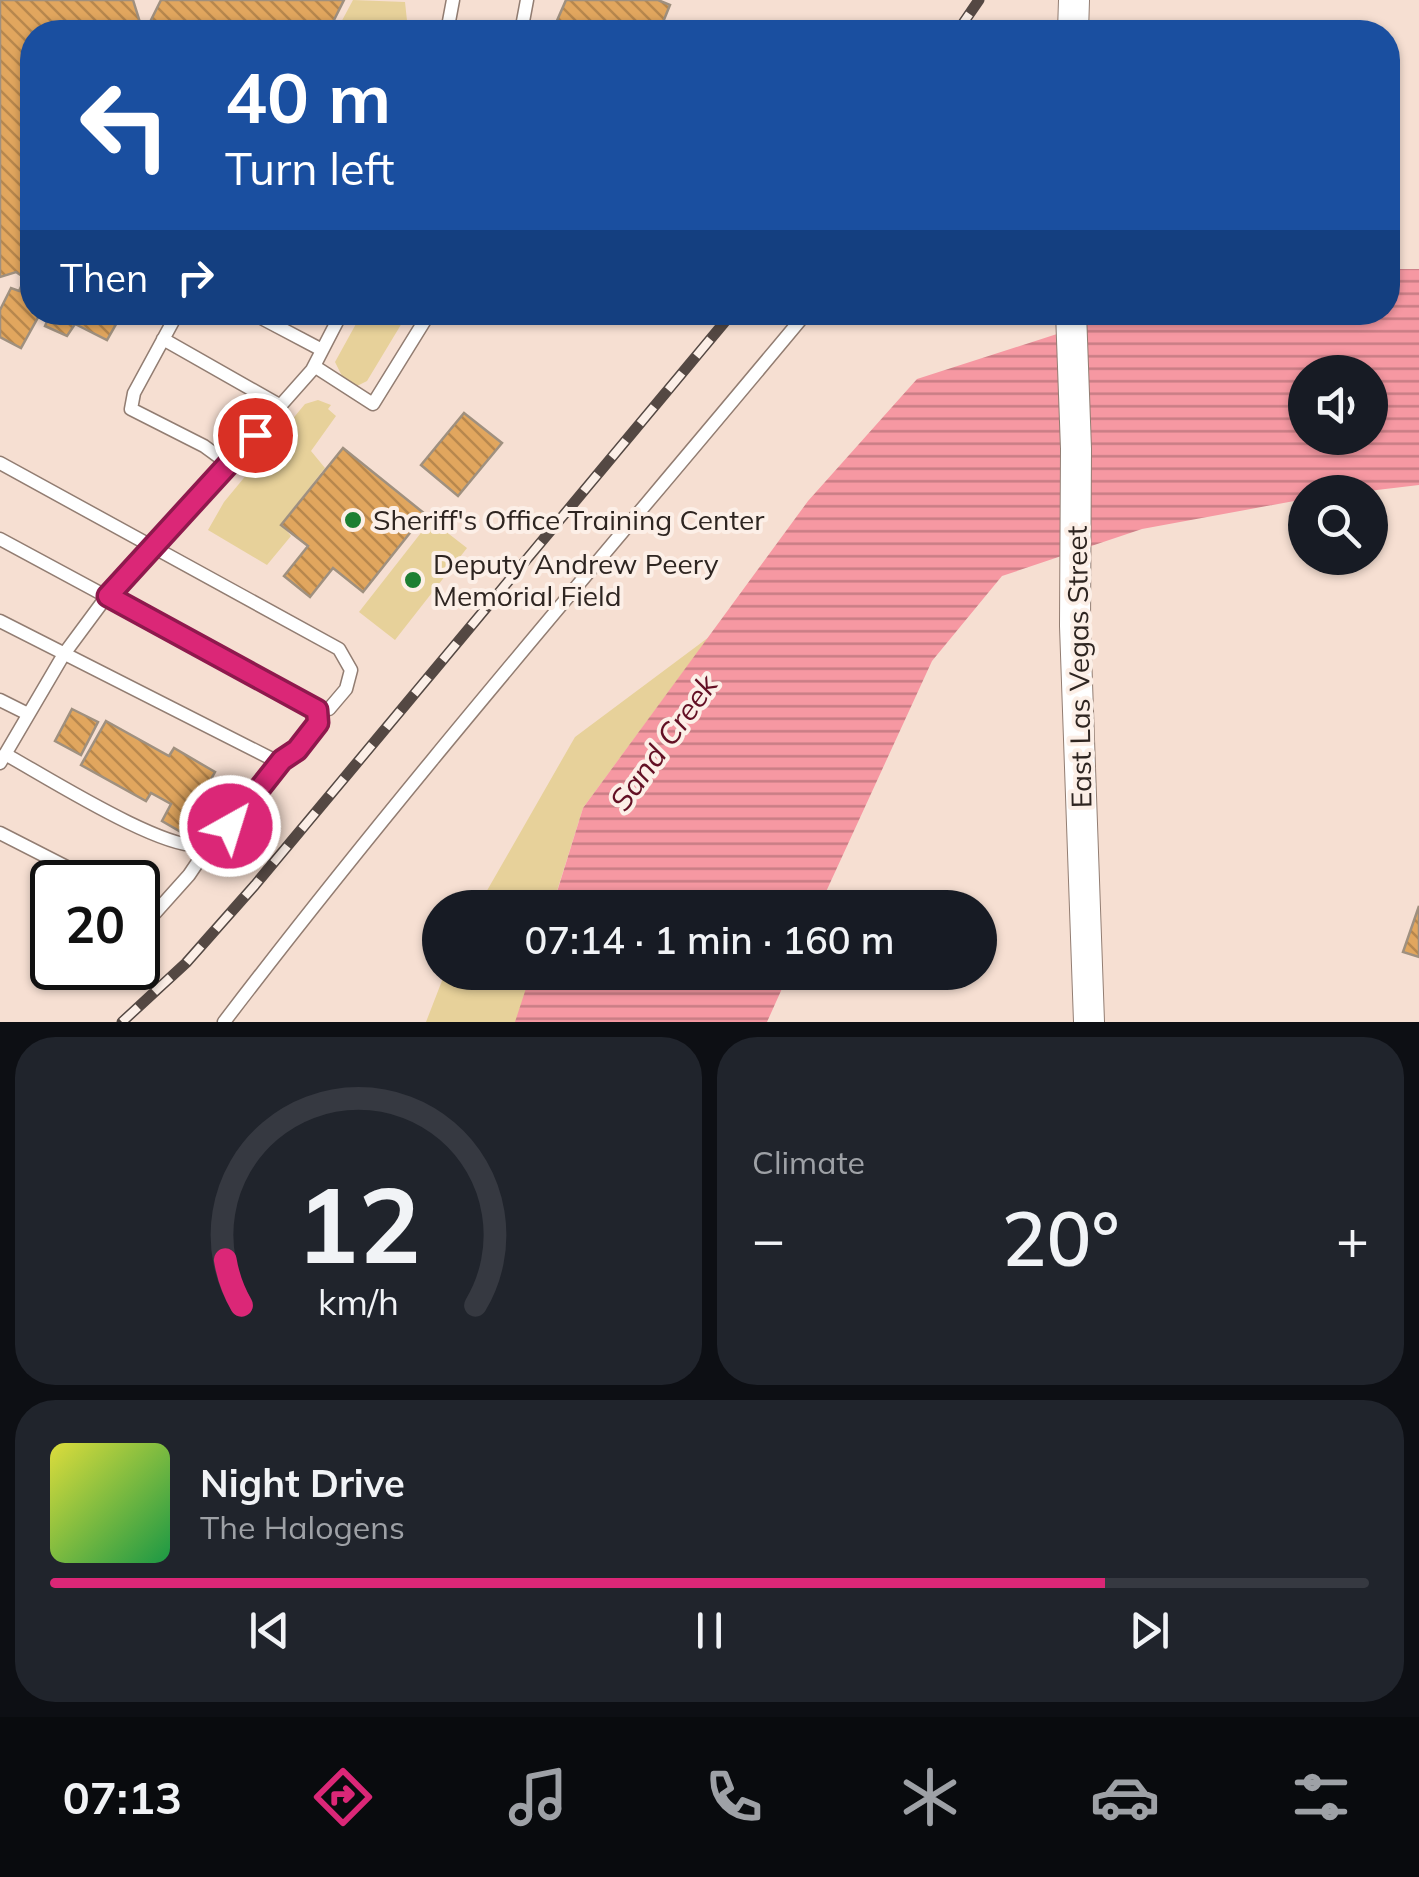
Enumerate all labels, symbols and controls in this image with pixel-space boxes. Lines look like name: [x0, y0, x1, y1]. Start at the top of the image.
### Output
text: 40 m: [225, 53, 391, 141]
icon: left: [60, 60, 190, 190]
text: Turn left: [225, 140, 394, 196]
icon: right: [168, 250, 223, 305]
text: Then: [60, 254, 148, 302]
map controls: [1288, 355, 1388, 575]
button: sound: [1288, 355, 1388, 455]
pin: [213, 393, 298, 478]
icon: arrive: [228, 408, 283, 463]
button: search: [1288, 475, 1388, 575]
place label: Sheriff's Office Training Center: [373, 502, 765, 537]
marker: Sheriff's Office Training Center: [342, 509, 364, 531]
street label: East Las Vegas Street: [1059, 525, 1098, 809]
place label: Deputy Andrew Peery Memorial Field: [433, 546, 719, 613]
marker: Deputy Andrew Peery Memorial Field: [402, 569, 424, 591]
water label: Sand Creek: [601, 666, 726, 818]
position arrow: [178, 774, 282, 878]
speed limit sign: 20: [30, 860, 160, 990]
text: 07:14 · 1 min · 160 m: [524, 916, 895, 964]
text: Climate: [752, 1142, 865, 1182]
text: 12: [296, 1158, 421, 1289]
text: 20°: [1001, 1191, 1120, 1285]
text: −: [752, 1204, 785, 1273]
text: +: [1336, 1204, 1369, 1273]
text: km/h: [318, 1279, 399, 1324]
text: Night Drive: [200, 1459, 405, 1507]
text: The Halogens: [200, 1507, 405, 1547]
icon: previous: [242, 1603, 297, 1658]
icon: pause: [682, 1603, 737, 1658]
icon: next: [1122, 1603, 1177, 1658]
icon: directions: [308, 1762, 378, 1832]
icon: music: [503, 1762, 573, 1832]
icon: phone: [699, 1762, 769, 1832]
icon: climate: [895, 1762, 965, 1832]
icon: car: [1090, 1762, 1160, 1832]
icon: filters: [1286, 1762, 1356, 1832]
text: 07:13: [63, 1769, 182, 1825]

